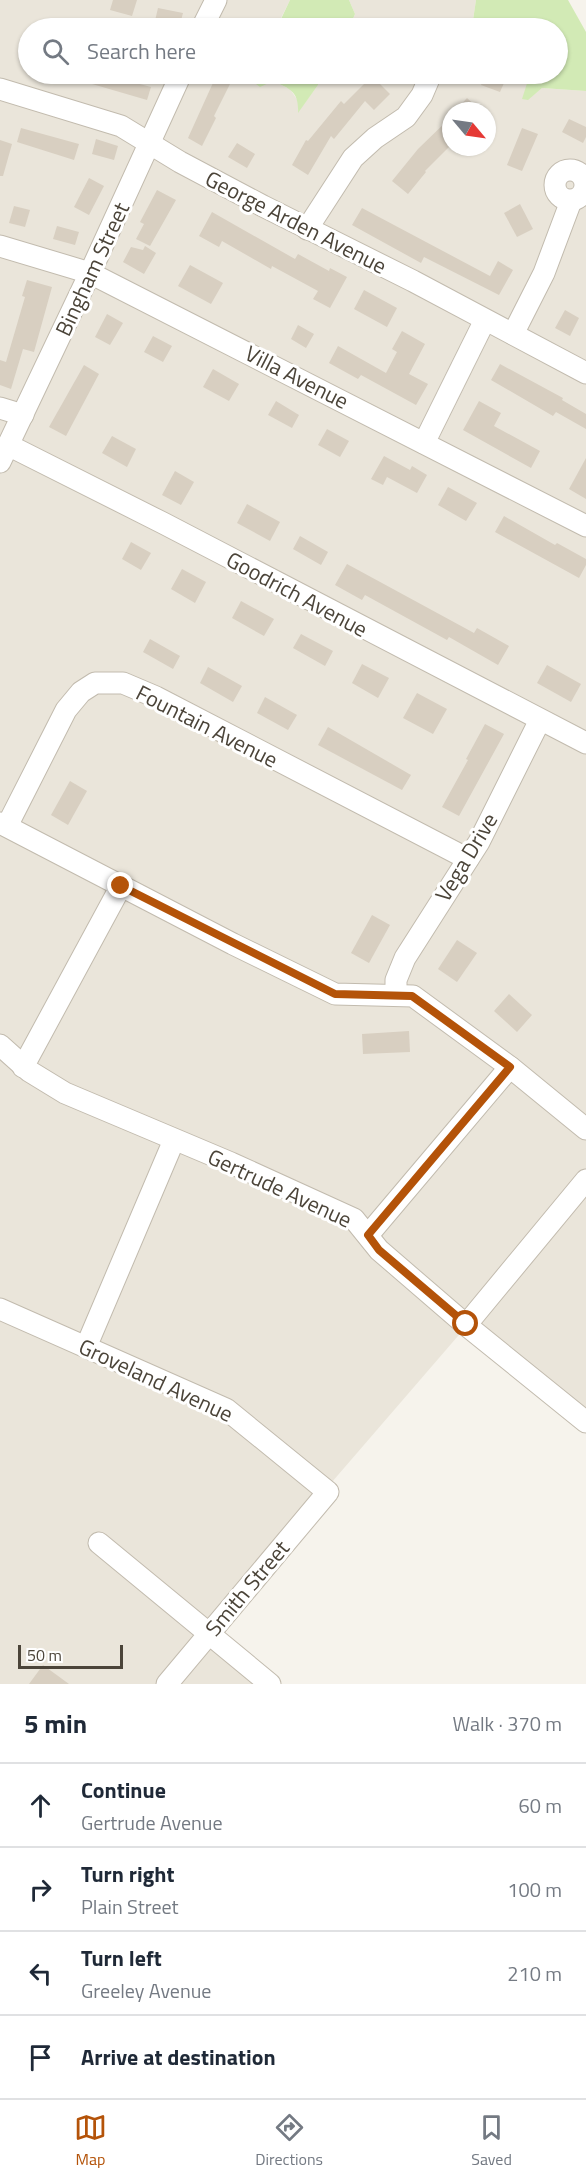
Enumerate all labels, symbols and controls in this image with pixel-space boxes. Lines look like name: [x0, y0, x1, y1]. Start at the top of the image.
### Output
search box: [18, 18, 568, 84]
text: Search here: [87, 34, 196, 68]
icon: search: [39, 35, 72, 68]
north arrow: [442, 102, 496, 156]
street label: George Arden Avenue: [199, 162, 393, 282]
street label: Bingham Street: [46, 196, 138, 342]
street label: Villa Avenue: [239, 336, 355, 418]
street label: Goodrich Avenue: [220, 542, 374, 646]
street label: Fountain Avenue: [130, 676, 284, 776]
street label: Vega Drive: [426, 806, 506, 908]
route end: [107, 872, 133, 898]
street label: Gertrude Avenue: [202, 1140, 358, 1236]
route start: [452, 1310, 478, 1336]
street label: Groveland Avenue: [73, 1329, 239, 1431]
street label: Smith Street: [197, 1532, 298, 1643]
scale bar: [18, 1642, 123, 1670]
text: 50 m: [27, 1643, 62, 1667]
text: 5 min: [24, 1704, 87, 1743]
text: Walk · 370 m: [453, 1708, 562, 1739]
text: Continue: [81, 1773, 166, 1807]
icon: ahead: [24, 1789, 57, 1822]
text: 60 m: [518, 1790, 562, 1821]
text: Gertrude Avenue: [81, 1807, 223, 1838]
text: Turn right: [81, 1857, 175, 1891]
icon: right: [24, 1873, 57, 1906]
text: 100 m: [507, 1874, 562, 1905]
text: Plain Street: [81, 1891, 179, 1922]
text: Turn left: [81, 1941, 162, 1975]
icon: left: [24, 1957, 57, 1990]
text: 210 m: [507, 1958, 562, 1989]
text: Greeley Avenue: [81, 1975, 211, 2006]
text: Arrive at destination: [81, 2040, 276, 2074]
icon: arrive: [24, 2041, 57, 2074]
tab: Map: [74, 2111, 107, 2171]
tab: Directions: [255, 2111, 323, 2171]
tab: Saved: [471, 2111, 512, 2171]

